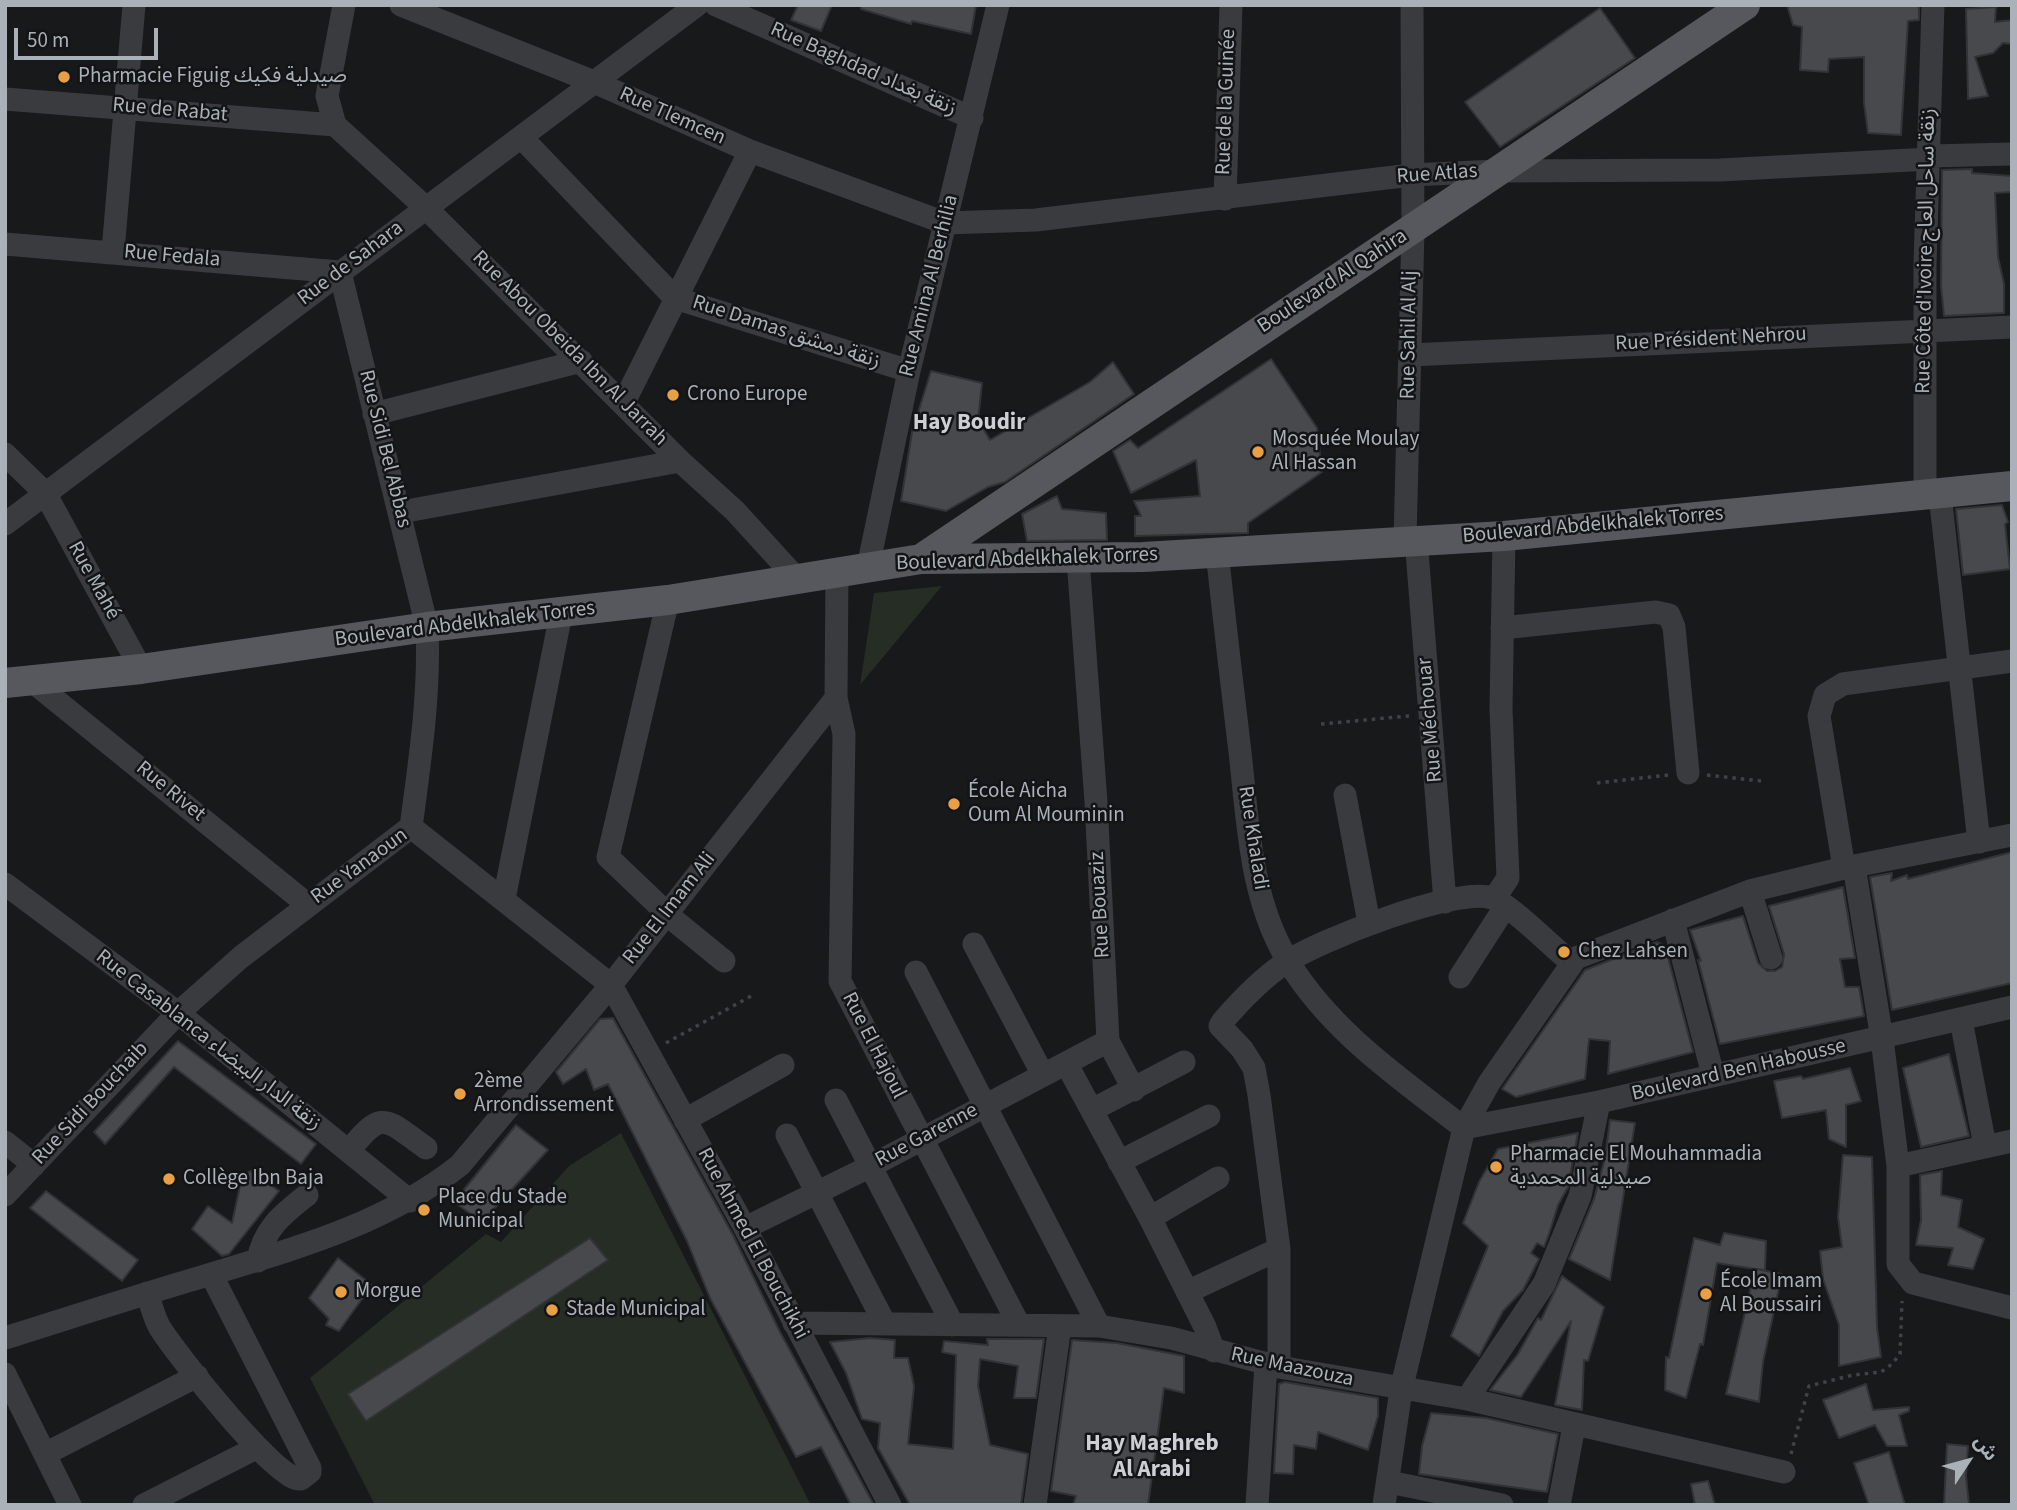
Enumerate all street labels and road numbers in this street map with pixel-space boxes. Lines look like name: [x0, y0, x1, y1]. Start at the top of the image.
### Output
street label: Rue Baghdad زنقة بغداد: [766, 18, 960, 122]
street label: Rue de la Guinée: [1212, 28, 1242, 176]
street label: Rue Tlemcen: [615, 82, 729, 152]
street label: Rue de Rabat: [111, 93, 229, 129]
street label: Rue Côte d'Ivoire زنقة ساحل العاج: [1912, 108, 1942, 394]
street label: Rue Atlas: [1396, 160, 1478, 190]
street label: Rue Amina Al Berhilia: [895, 192, 965, 380]
street label: Rue de Sahara: [293, 216, 409, 312]
street label: Boulevard Al Qahira: [1253, 224, 1413, 340]
street label: Rue Fedala: [123, 240, 221, 274]
street label: Rue Abou Obeida Ibn Al Jarrah: [466, 246, 672, 452]
street label: Rue Sahil Al Alj: [1396, 270, 1424, 400]
street label: Rue Damas زنقة دمشق: [689, 291, 883, 375]
street label: Rue Président Nehrou: [1615, 322, 1807, 358]
street label: Rue Sidi Bel Abbas: [352, 368, 416, 530]
street label: Boulevard Abdelkhalek Torres: [1461, 502, 1725, 550]
street label: Rue Mahé: [61, 537, 125, 625]
street label: Boulevard Abdelkhalek Torres: [896, 543, 1158, 577]
street label: Boulevard Abdelkhalek Torres: [333, 597, 597, 653]
street label: Rue Méchouar: [1413, 656, 1449, 784]
street label: Rue Rivet: [130, 756, 210, 828]
street label: Rue Khaladi: [1231, 784, 1273, 892]
street label: Rue Yanaoun: [307, 823, 413, 911]
street label: Rue El Imam Ali: [618, 848, 722, 970]
street label: Rue Bouaziz: [1086, 851, 1116, 959]
street label: Rue Casablanca زنقة الدار البيضاء: [90, 945, 326, 1137]
street label: Rue El Hajoul: [835, 988, 911, 1104]
street label: Boulevard Ben Habousse: [1629, 1034, 1849, 1108]
street label: Rue Sidi Bouchaib: [28, 1037, 154, 1171]
street label: Rue Garenne: [871, 1098, 983, 1174]
street label: Rue Ahmed El Bouchikhi: [691, 1144, 813, 1344]
street label: Rue Maazouza: [1228, 1343, 1356, 1393]

